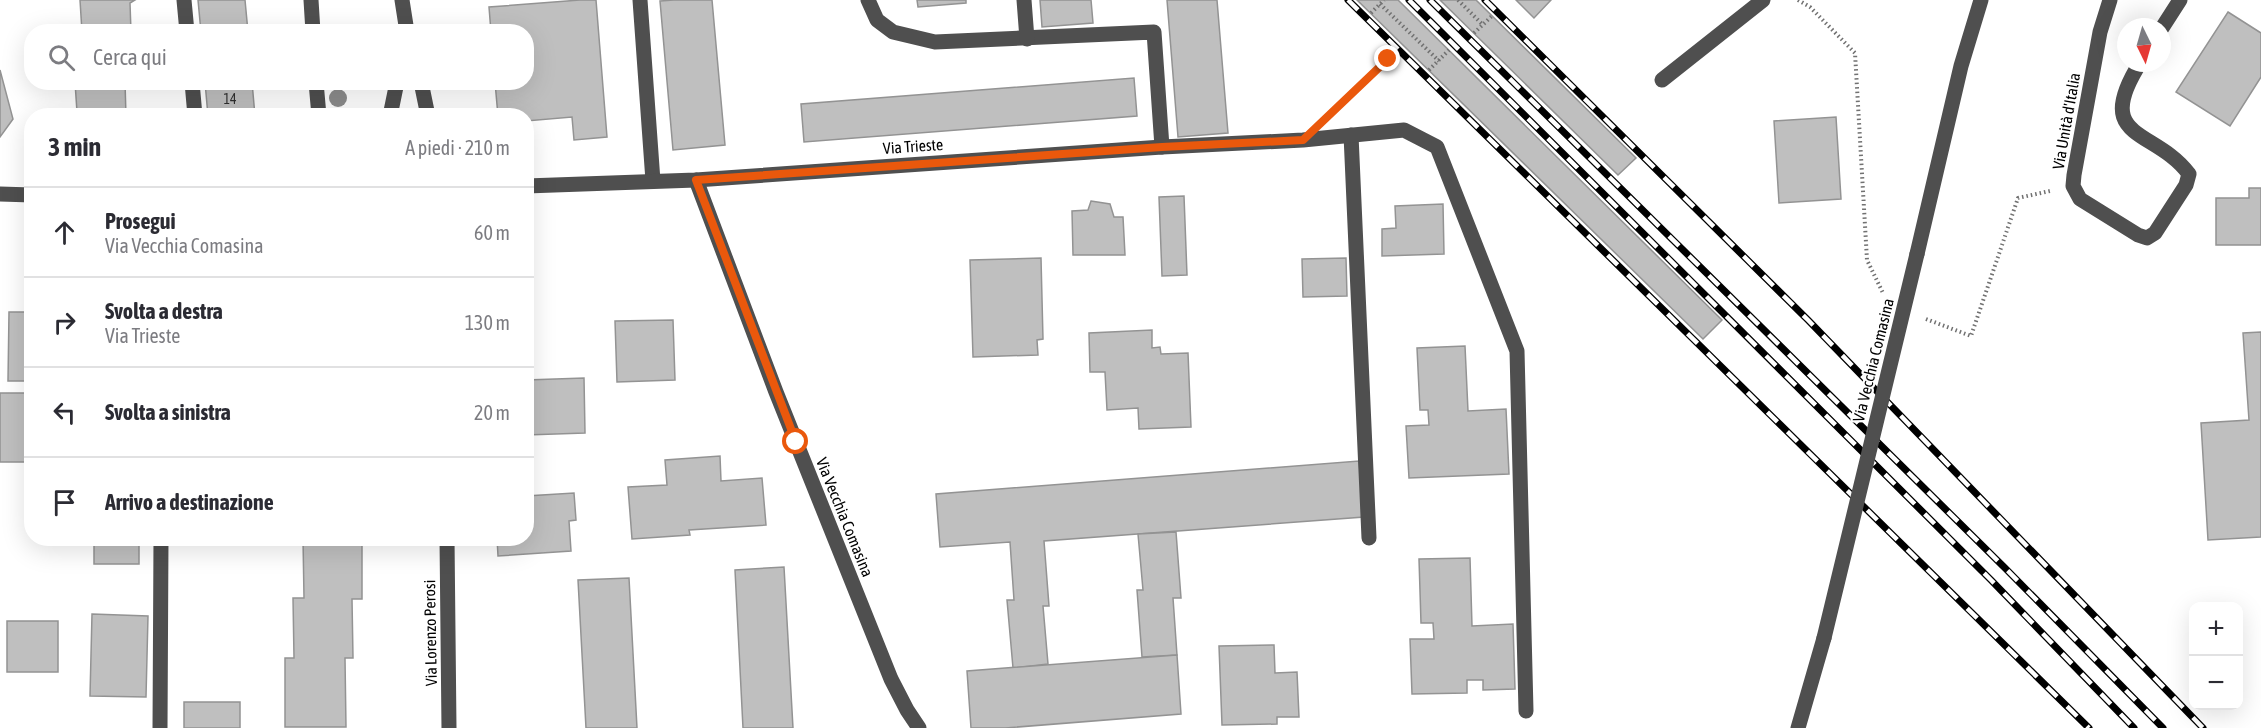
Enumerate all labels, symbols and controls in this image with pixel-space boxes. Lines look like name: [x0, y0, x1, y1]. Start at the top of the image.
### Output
north arrow: [2117, 18, 2171, 72]
search box: [24, 24, 534, 90]
icon: search: [45, 41, 78, 74]
text: Cerca qui: [93, 44, 167, 70]
route end: [1374, 45, 1400, 71]
street label: Via Unità d'Italia: [2049, 71, 2083, 171]
house number: 14: [223, 91, 237, 107]
text: 3 min: [48, 132, 101, 162]
street label: Via Trieste: [882, 135, 944, 157]
text: A piedi · 210 m: [405, 136, 510, 159]
text: Prosegui: [105, 208, 176, 234]
icon: ahead: [48, 216, 81, 249]
text: 60 m: [474, 221, 510, 244]
text: Via Vecchia Comasina: [105, 234, 264, 257]
street label: Via Vecchia Comasina: [1849, 296, 1897, 424]
text: Svolta a destra: [105, 298, 223, 324]
icon: right: [48, 306, 81, 339]
text: 130 m: [465, 311, 510, 334]
text: Via Trieste: [105, 324, 180, 347]
icon: left: [48, 396, 81, 429]
text: Svolta a sinistra: [105, 399, 231, 425]
text: 20 m: [474, 401, 510, 424]
route start: [782, 428, 808, 454]
street label: Via Vecchia Comasina: [813, 455, 877, 579]
icon: arrive: [48, 486, 81, 519]
text: Arrivo a destinazione: [105, 489, 274, 515]
street label: Via Lorenzo Perosi: [420, 580, 440, 686]
map controls: [2189, 602, 2243, 710]
button: +: [2189, 602, 2243, 656]
button: −: [2189, 656, 2243, 710]

